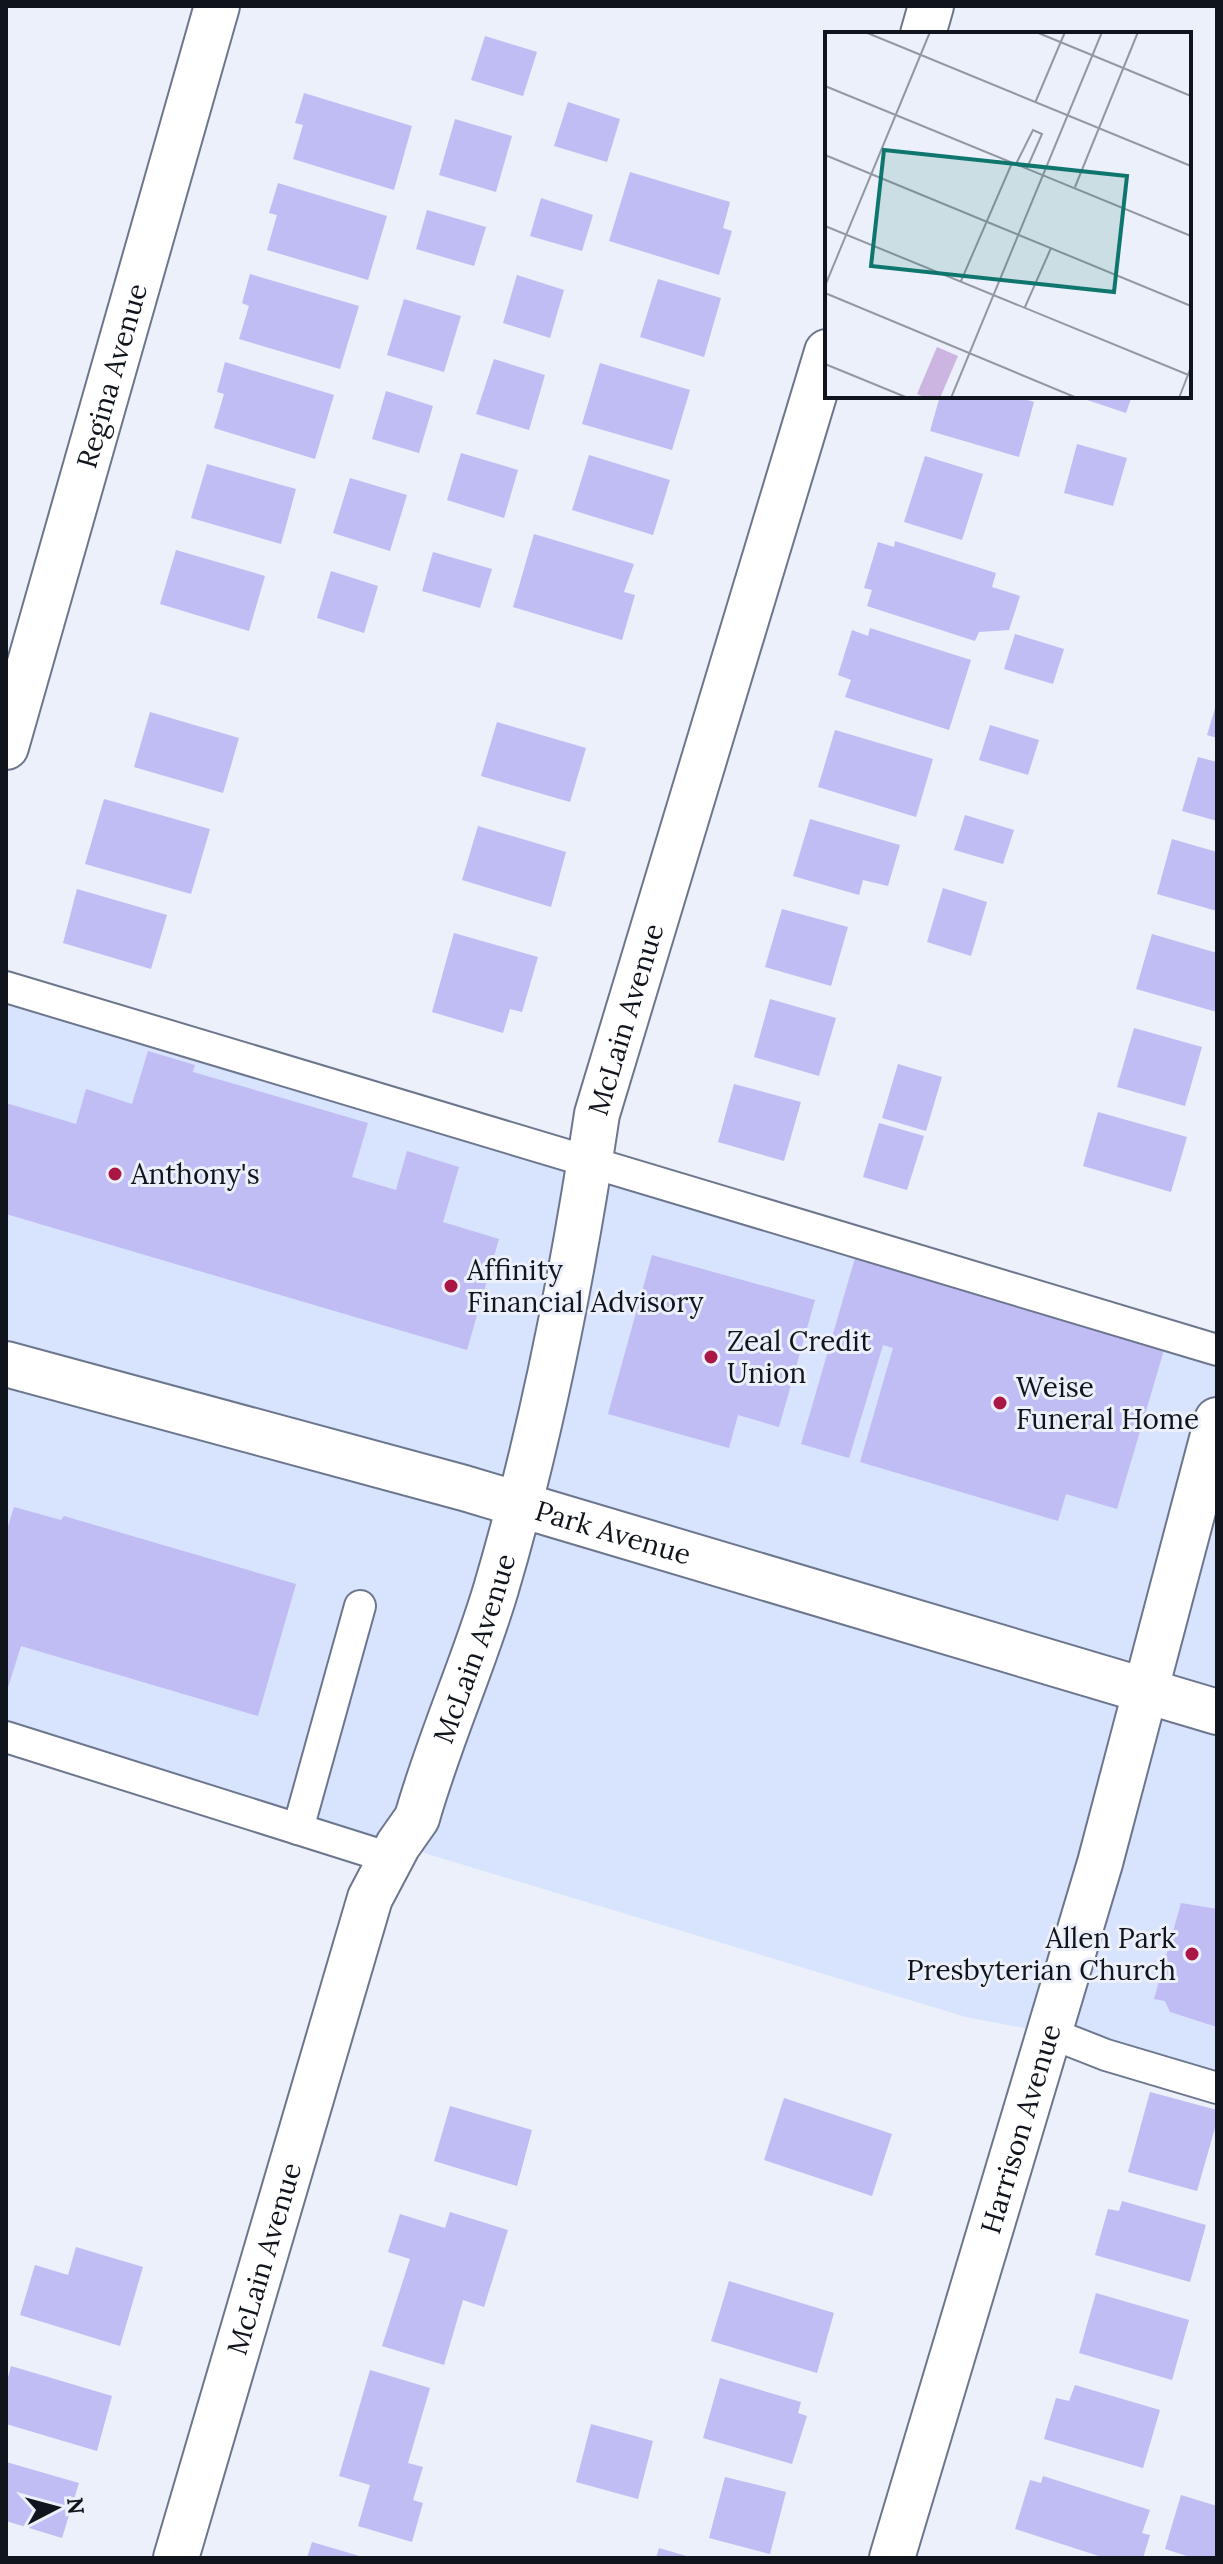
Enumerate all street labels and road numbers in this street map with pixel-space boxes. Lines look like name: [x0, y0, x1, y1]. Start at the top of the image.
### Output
street label: Regina Avenue: [68, 279, 155, 472]
street label: McLain Avenue: [580, 919, 671, 1120]
street label: Park Avenue: [531, 1492, 695, 1573]
street label: McLain Avenue: [425, 1549, 523, 1748]
street label: Harrison Avenue: [972, 2020, 1069, 2238]
street label: McLain Avenue: [219, 2158, 309, 2359]

